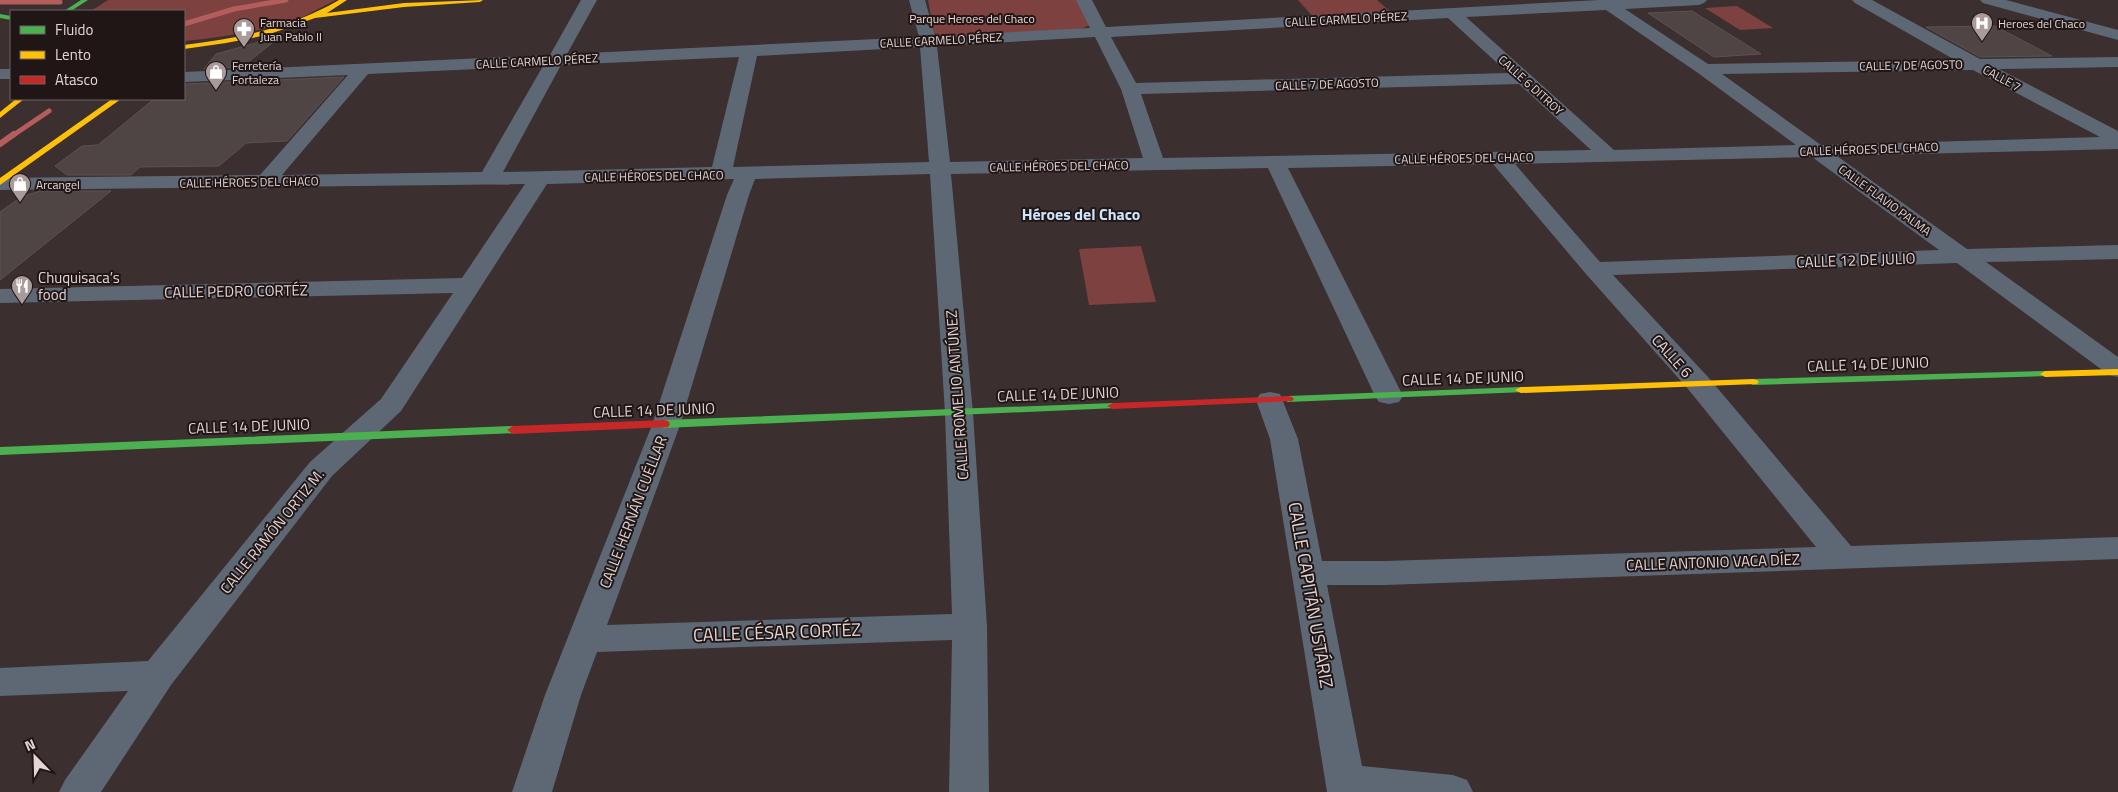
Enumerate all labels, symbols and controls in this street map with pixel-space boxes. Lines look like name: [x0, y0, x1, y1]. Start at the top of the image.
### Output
street label: CALLE CARMELO PÉREZ: [1284, 6, 1408, 32]
park label: Parque Heroes del Chaco: [909, 9, 1035, 28]
legend: [10, 10, 185, 100]
hospital icon: Heroes del Chaco: [1970, 11, 1994, 42]
place label: Farmacia Juan Pablo II: [260, 13, 322, 46]
place label: Heroes del Chaco: [1998, 14, 2085, 33]
pharmacy icon: Farmacia Juan Pablo II: [232, 17, 256, 48]
text: Fluido: [55, 18, 94, 41]
street label: CALLE CARMELO PÉREZ: [879, 27, 1003, 53]
text: Lento: [55, 43, 91, 66]
street label: CALLE CARMELO PÉREZ: [475, 48, 599, 74]
street label: CALLE 6 DITROY: [1494, 50, 1568, 120]
street label: CALLE 7 DE AGOSTO: [1859, 55, 1963, 75]
place label: Ferretería Fortaleza: [232, 56, 281, 89]
shop icon: Ferretería Fortaleza: [204, 60, 228, 91]
street label: CALLE 7: [1979, 60, 2025, 96]
text: Atasco: [55, 68, 98, 91]
street label: CALLE 7 DE AGOSTO: [1275, 73, 1379, 95]
street label: CALLE HÉROES DEL CHACO: [1799, 137, 1939, 161]
street label: CALLE HÉROES DEL CHACO: [1394, 147, 1534, 169]
street label: CALLE HÉROES DEL CHACO: [989, 155, 1129, 177]
street label: CALLE FLAVIO PALMA: [1835, 160, 1935, 240]
street label: CALLE HÉROES DEL CHACO: [584, 165, 724, 187]
street label: CALLE HÉROES DEL CHACO: [179, 171, 319, 193]
shop icon: Arcangel: [8, 172, 32, 203]
place label: Arcangel: [36, 175, 80, 194]
district label: Héroes del Chaco: [1022, 202, 1140, 226]
street label: CALLE 12 DE JULIO: [1796, 246, 1916, 274]
place label: Chuquisaca’s food: [38, 266, 120, 306]
restaurant icon: Chuquisaca’s food: [10, 274, 34, 305]
street label: CALLE PEDRO CORTÉZ: [164, 278, 308, 304]
street label: CALLE ROMELIO ANTÚNEZ: [940, 309, 974, 481]
street label: CALLE 6: [1646, 329, 1698, 383]
street label: CALLE 14 DE JUNIO: [1807, 350, 1930, 378]
street label: CALLE 14 DE JUNIO: [1402, 364, 1525, 392]
street label: CALLE 14 DE JUNIO: [997, 380, 1120, 408]
street label: CALLE 14 DE JUNIO: [593, 396, 716, 424]
street label: CALLE 14 DE JUNIO: [188, 412, 311, 440]
street label: CALLE HERNÁN CUÉLLAR: [593, 432, 673, 592]
street label: CALLE RAMÓN ORTIZ M.: [214, 464, 330, 598]
street label: CALLE CAPITÁN USTÁRIZ: [1281, 500, 1341, 690]
street label: CALLE ANTONIO VACA DÍEZ: [1626, 547, 1800, 577]
street label: CALLE CÉSAR CORTÉZ: [692, 616, 862, 648]
north arrow: [10, 732, 60, 782]
text: N: [21, 733, 38, 756]

